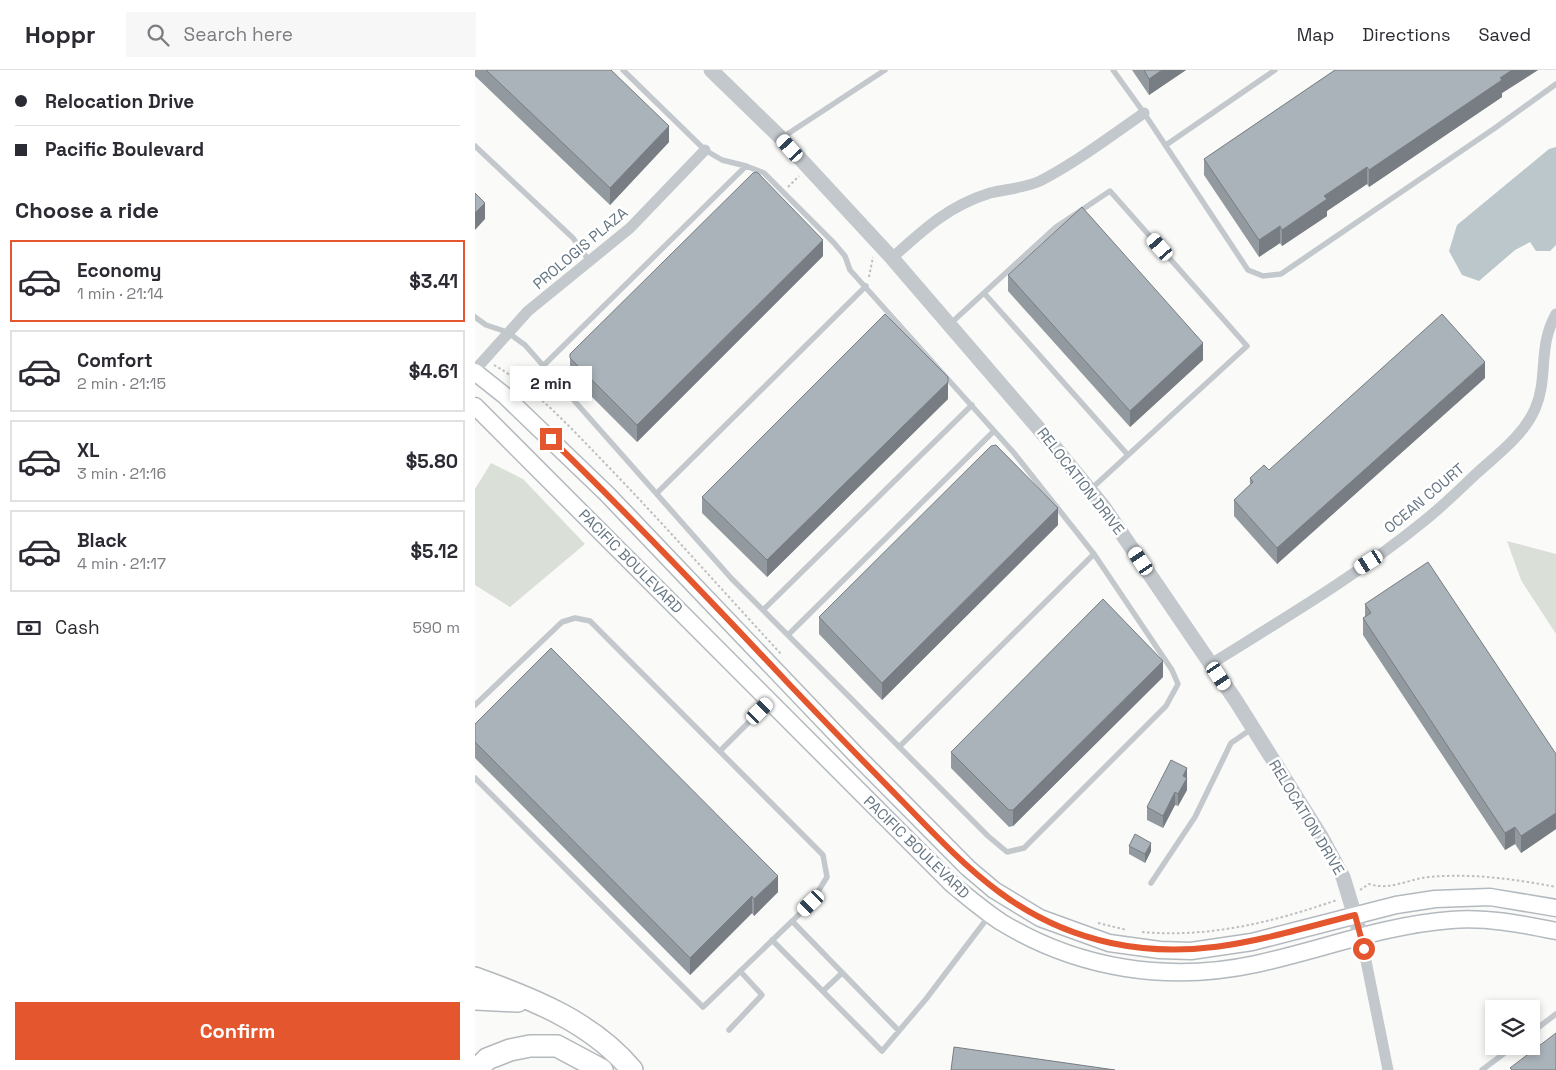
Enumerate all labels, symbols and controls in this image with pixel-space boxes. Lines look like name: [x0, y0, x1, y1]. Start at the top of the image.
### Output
search box: [126, 12, 476, 57]
text: Hoppr: [25, 19, 96, 50]
icon: search: [144, 21, 172, 49]
text: Search here: [184, 22, 293, 47]
text: Map: [1297, 23, 1334, 46]
text: Directions: [1362, 23, 1451, 46]
text: Saved: [1479, 23, 1531, 46]
text: Relocation Drive: [45, 89, 194, 114]
car: [774, 132, 805, 164]
text: Pacific Boulevard: [45, 137, 204, 162]
text: Choose a ride: [15, 196, 159, 224]
street label: PROLOGIS PLAZA: [529, 203, 632, 293]
car: [1144, 231, 1175, 263]
text: Economy: [77, 258, 161, 283]
icon: car: [17, 259, 62, 304]
text: $3.41: [409, 269, 458, 294]
text: 1 min · 21:14: [77, 283, 164, 304]
text: Comfort: [77, 348, 153, 373]
icon: car: [17, 349, 62, 394]
text: $4.61: [409, 359, 458, 384]
callout: 2 min: [510, 366, 592, 402]
text: 2 min · 21:15: [77, 373, 166, 394]
text: 2 min: [530, 373, 572, 394]
street label: RELOCATION DRIVE: [1033, 424, 1129, 538]
route end: [540, 428, 562, 450]
text: XL: [77, 438, 100, 463]
icon: car: [17, 439, 62, 484]
text: $5.80: [406, 449, 458, 474]
street label: OCEAN COURT: [1380, 459, 1468, 537]
text: 3 min · 21:16: [77, 463, 166, 484]
street label: PACIFIC BOULEVARD: [575, 505, 687, 617]
text: Black: [77, 528, 127, 553]
icon: car: [17, 529, 62, 574]
text: $5.12: [411, 539, 458, 564]
car: [1126, 544, 1155, 578]
car: [1352, 548, 1385, 576]
text: 4 min · 21:17: [77, 553, 166, 574]
icon: cash: [15, 614, 43, 642]
text: Cash: [55, 615, 100, 640]
text: 590 m: [412, 617, 460, 638]
car: [1204, 659, 1233, 693]
car: [744, 695, 775, 727]
street label: RELOCATION DRIVE: [1265, 756, 1349, 878]
street label: PACIFIC BOULEVARD: [860, 792, 974, 902]
car: [795, 887, 827, 919]
route start: [1353, 938, 1375, 960]
map controls: [1485, 1000, 1540, 1055]
button: layers: [1485, 1000, 1540, 1055]
button: Confirm: [15, 1002, 460, 1060]

